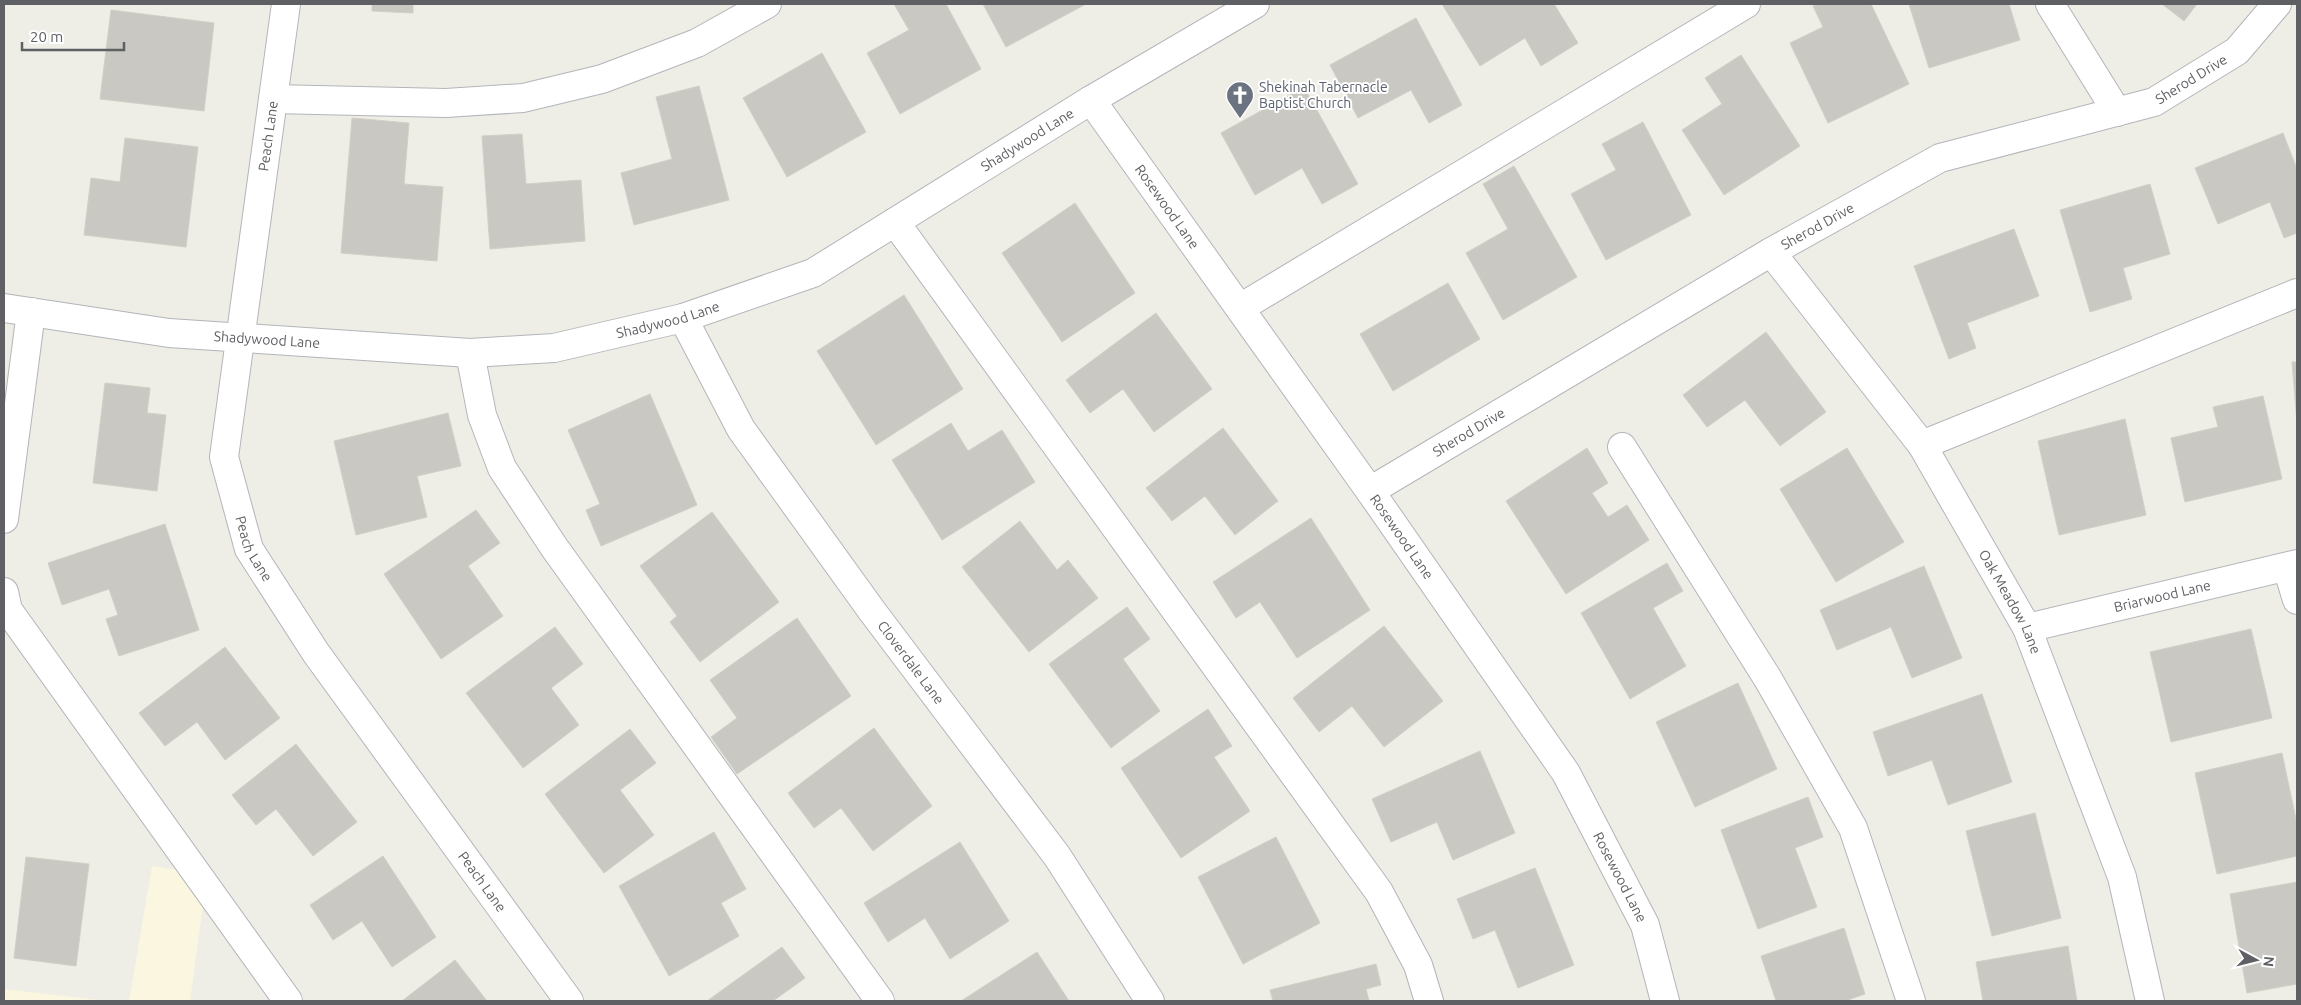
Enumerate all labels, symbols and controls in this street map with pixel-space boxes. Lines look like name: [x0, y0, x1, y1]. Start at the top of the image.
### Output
scale bar: [22, 20, 125, 52]
text: 20 m: [30, 28, 63, 45]
street label: Sherod Drive: [2152, 51, 2230, 107]
place label: Shekinah Tabernacle Baptist Church: [1259, 79, 1388, 111]
church icon: Shekinah Tabernacle Baptist Church: [1225, 80, 1255, 119]
street label: Peach Lane: [255, 100, 281, 172]
street label: Shadywood Lane: [978, 105, 1077, 175]
street label: Rosewood Lane: [1132, 161, 1202, 252]
street label: Sherod Drive: [1778, 199, 1857, 253]
street label: Shadywood Lane: [615, 298, 722, 341]
street label: Shadywood Lane: [213, 328, 321, 351]
street label: Sherod Drive: [1430, 404, 1508, 460]
street label: Rosewood Lane: [1367, 491, 1437, 582]
street label: Peach Lane: [232, 514, 276, 584]
street label: Oak Meadow Lane: [1976, 547, 2044, 656]
street label: Briarwood Lane: [2112, 577, 2212, 615]
street label: Cloverdale Lane: [874, 618, 948, 707]
street label: Rosewood Lane: [1590, 829, 1650, 925]
street label: Peach Lane: [455, 848, 510, 915]
north arrow: [2231, 935, 2281, 985]
text: N: [2260, 955, 2277, 968]

